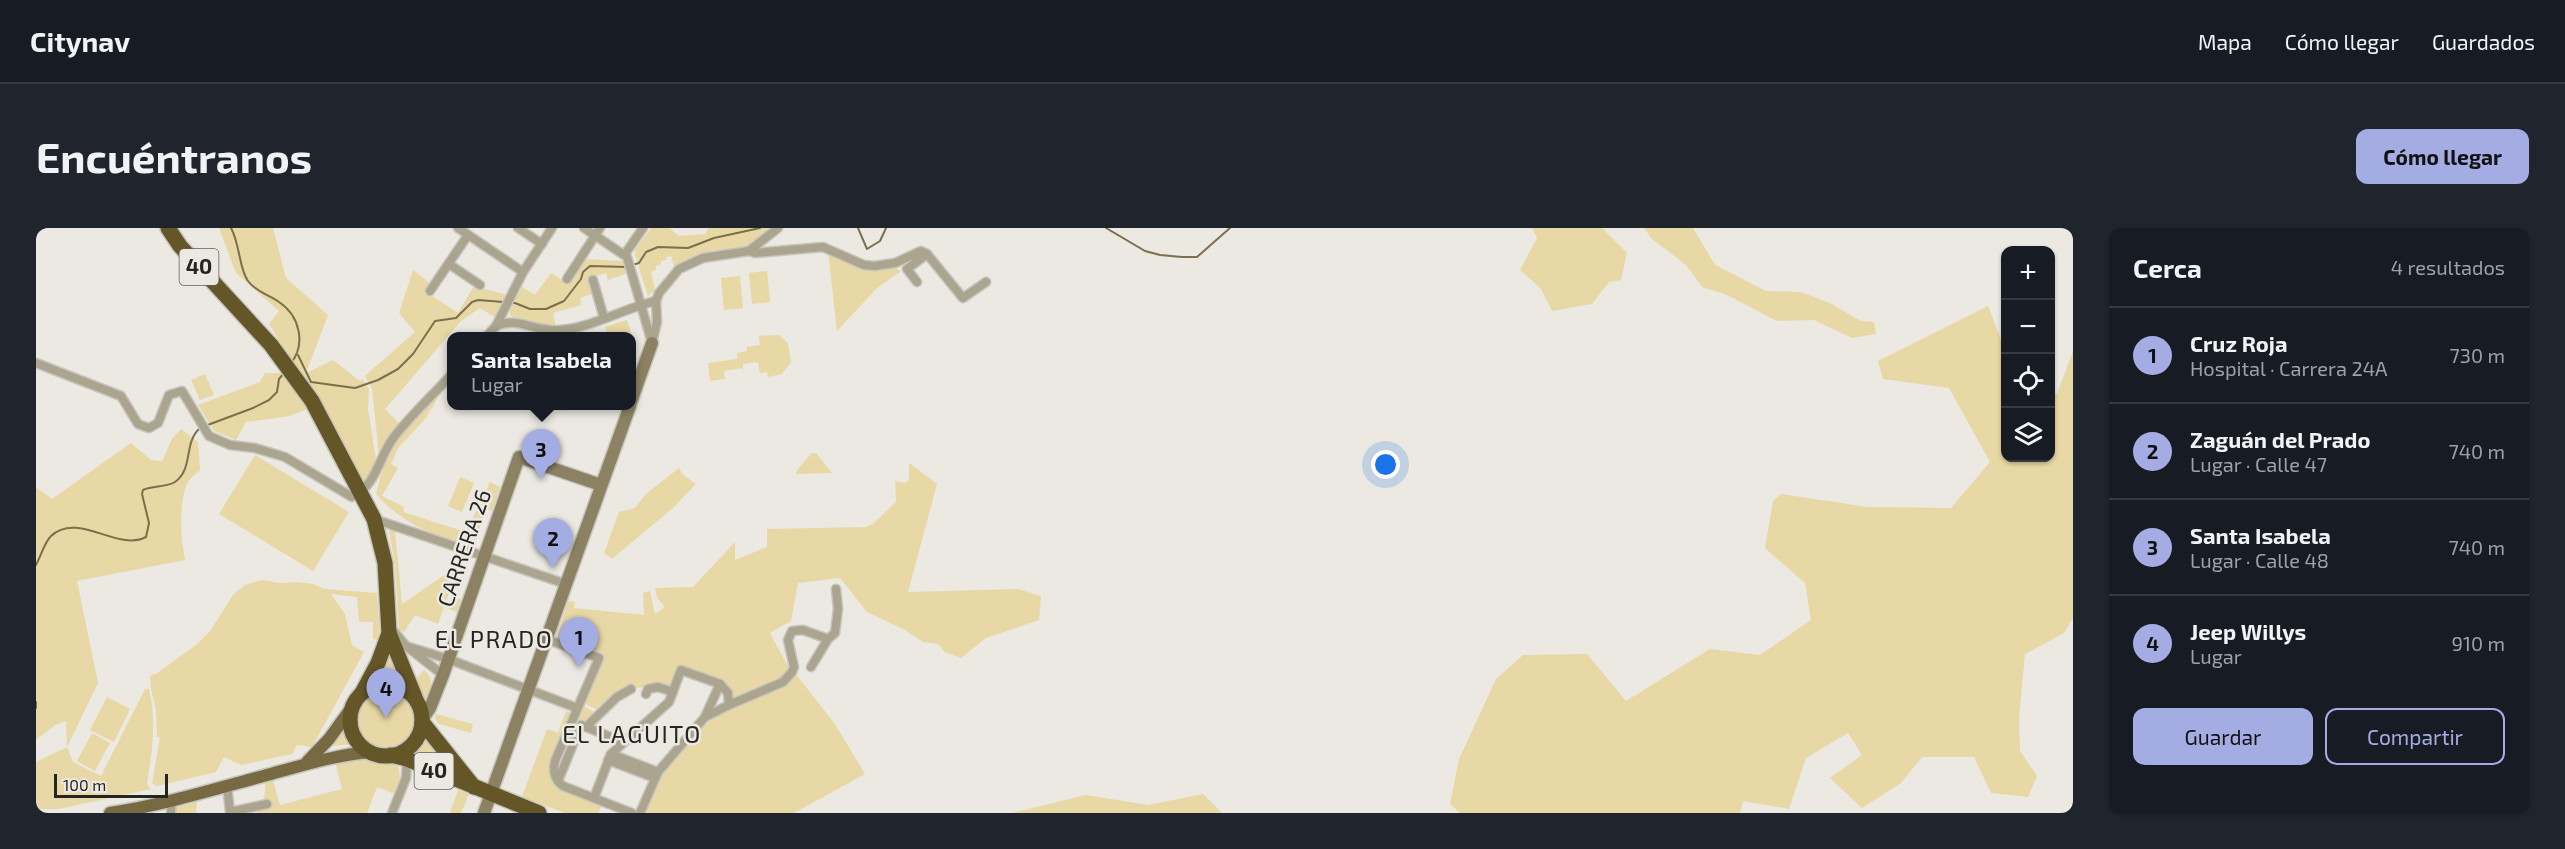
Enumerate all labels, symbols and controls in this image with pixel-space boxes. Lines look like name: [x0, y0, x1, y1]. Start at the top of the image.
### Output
text: Citynav: [30, 24, 130, 58]
text: Mapa: [2198, 29, 2252, 54]
text: Cómo llegar: [2285, 29, 2399, 54]
text: Guardados: [2432, 29, 2535, 54]
button: Cómo llegar: [2356, 129, 2529, 184]
text: Encuéntranos: [36, 131, 312, 181]
map controls: [2001, 246, 2055, 462]
button: +: [2001, 246, 2055, 300]
road number: 40: [180, 249, 218, 285]
text: Cerca: [2133, 252, 2202, 283]
text: 4 resultados: [2391, 255, 2505, 279]
button: −: [2001, 300, 2055, 354]
text: Cruz Roja: [2190, 330, 2287, 356]
popup: [447, 332, 636, 410]
text: 1: [2148, 343, 2157, 367]
text: 730 m: [2450, 343, 2505, 367]
text: Santa Isabela: [471, 346, 612, 372]
button: locate: [2001, 354, 2055, 408]
text: Hospital · Carrera 24A: [2190, 356, 2387, 380]
text: Lugar: [471, 372, 523, 396]
button: layers: [2001, 408, 2055, 462]
text: Zaguán del Prado: [2190, 426, 2370, 452]
pin: 3: [522, 430, 560, 479]
text: 2: [2147, 439, 2158, 463]
text: 740 m: [2448, 439, 2505, 463]
your location: [1371, 450, 1400, 479]
text: Lugar · Calle 47: [2190, 452, 2327, 476]
street label: CARRERA 26: [431, 486, 495, 610]
pin: 2: [534, 518, 572, 568]
text: Santa Isabela: [2190, 522, 2331, 548]
text: 3: [2147, 535, 2158, 559]
text: 740 m: [2448, 535, 2505, 559]
text: Lugar · Calle 48: [2190, 548, 2329, 572]
pin: 1: [560, 618, 598, 667]
text: Jeep Willys: [2190, 618, 2306, 644]
district label: EL PRADO: [435, 624, 553, 653]
text: 4: [2146, 631, 2159, 655]
text: 910 m: [2452, 631, 2505, 655]
text: Lugar: [2190, 644, 2242, 668]
pin: 4: [366, 668, 406, 718]
button: Guardar: [2133, 708, 2313, 765]
button: Compartir: [2325, 708, 2505, 765]
district label: EL LAGUITO: [562, 719, 702, 748]
road number: 40: [414, 753, 454, 789]
scale bar: [54, 771, 168, 798]
text: 100 m: [63, 775, 106, 794]

